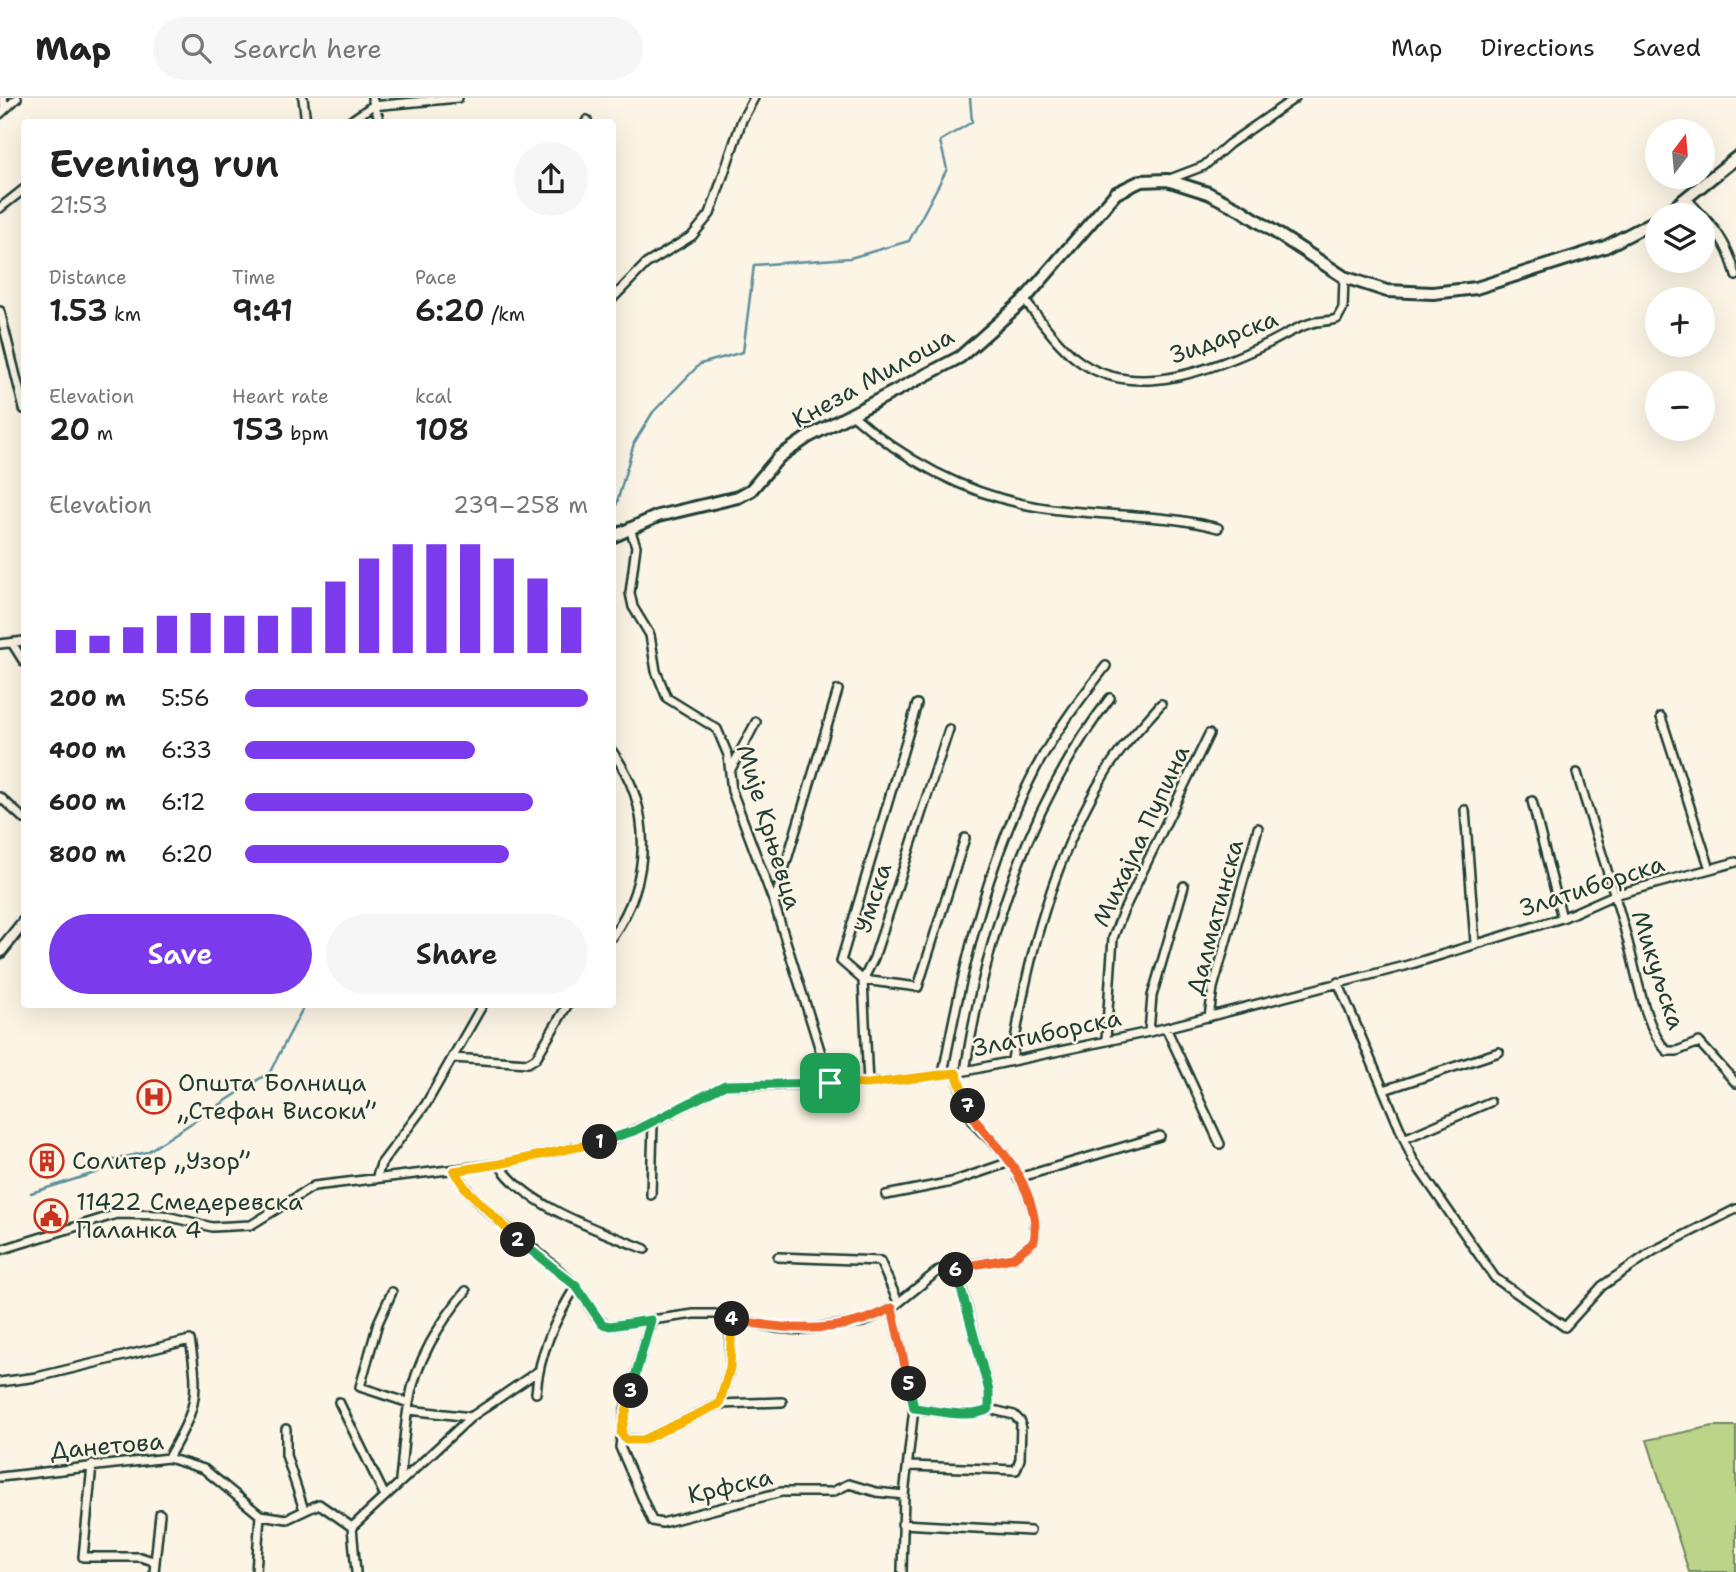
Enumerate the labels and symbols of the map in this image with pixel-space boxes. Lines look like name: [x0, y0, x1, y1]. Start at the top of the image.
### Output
north arrow: [1645, 119, 1715, 189]
street label: Зидарска: [1166, 303, 1282, 371]
street label: Кнеза Милоша: [786, 320, 960, 436]
street label: Мије Крњевца: [729, 740, 809, 914]
street label: Михајла Пупина: [1085, 740, 1197, 932]
street label: Далматинска: [1179, 836, 1251, 998]
street label: Златиборска: [1515, 848, 1669, 924]
street label: Умска: [847, 859, 899, 937]
street label: Микуљска: [1624, 906, 1692, 1034]
street label: Златиборска: [970, 1002, 1124, 1064]
pin: [800, 1053, 860, 1113]
place label: Општа Болница „Стефан Високи”: [177, 1067, 376, 1127]
hospital icon: Општа Болница „Стефан Високи”: [135, 1078, 173, 1116]
pin: 7: [950, 1088, 986, 1124]
pin: 1: [582, 1124, 618, 1160]
building icon: Солитер „Узор”: [28, 1142, 66, 1180]
place label: Солитер „Узор”: [72, 1145, 250, 1177]
place label: 11422 Смедеревска Паланка 4: [76, 1186, 303, 1246]
public building icon: 11422 Смедеревска Паланка 4: [32, 1197, 70, 1235]
pin: 2: [500, 1222, 536, 1258]
pin: 6: [939, 1252, 974, 1288]
pin: 4: [714, 1302, 750, 1336]
pin: 5: [892, 1366, 926, 1402]
pin: 3: [614, 1374, 648, 1408]
street label: Данетова: [49, 1425, 165, 1467]
street label: Крфска: [684, 1461, 776, 1511]

